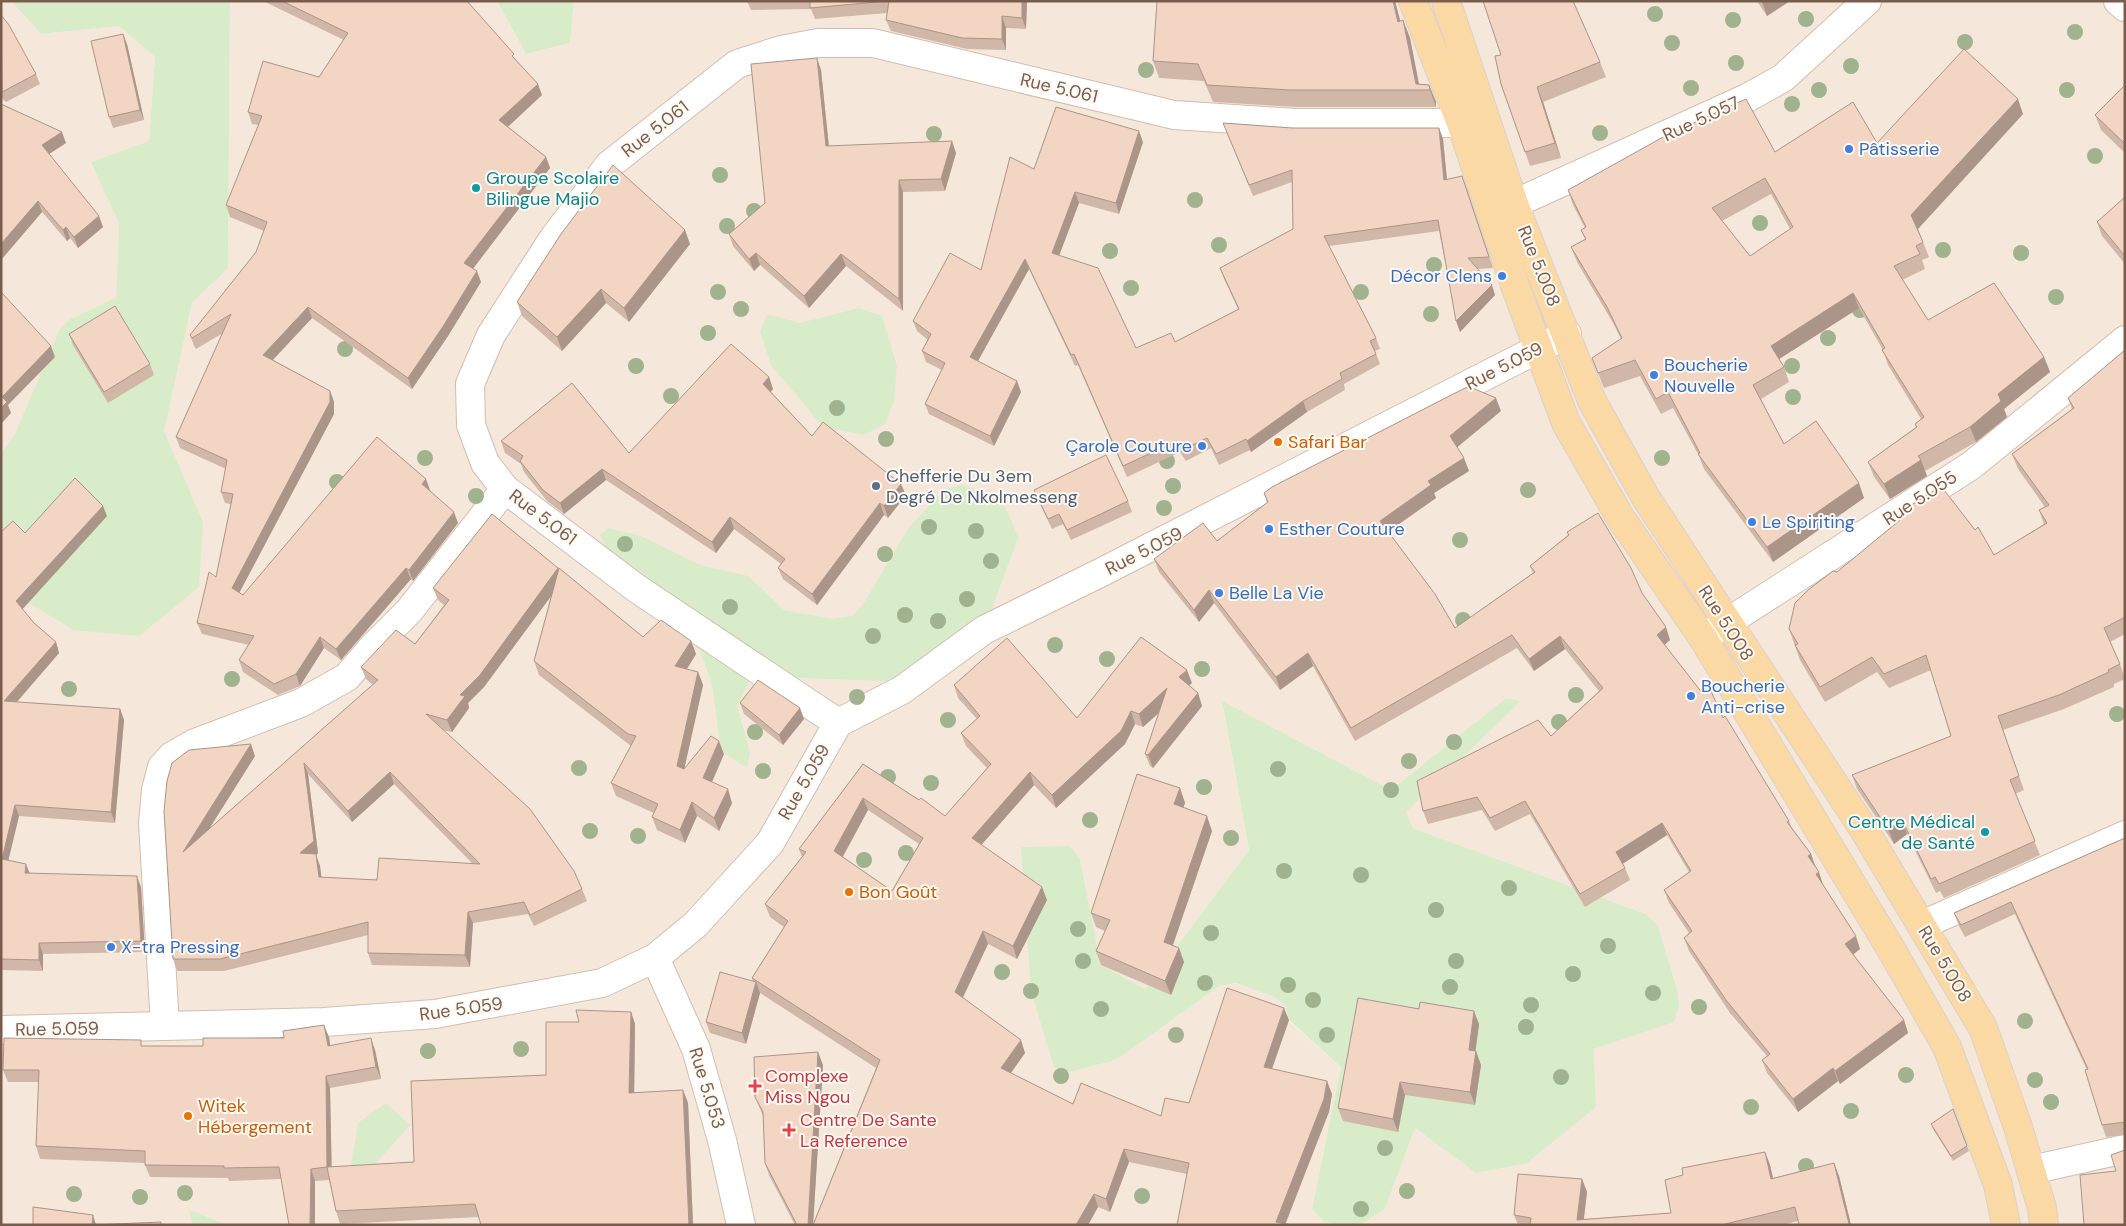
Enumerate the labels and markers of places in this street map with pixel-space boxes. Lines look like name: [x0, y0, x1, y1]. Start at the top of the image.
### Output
place label: Pâtisserie: [1859, 137, 1939, 161]
marker: Pâtisserie: [1843, 143, 1855, 155]
place label: Groupe Scolaire Bilingue Majio: [486, 166, 619, 211]
marker: Groupe Scolaire Bilingue Majio: [470, 182, 482, 194]
place label: Décor Clens: [1390, 264, 1492, 288]
marker: Décor Clens: [1496, 270, 1508, 282]
place label: Boucherie Nouvelle: [1664, 353, 1748, 398]
marker: Boucherie Nouvelle: [1648, 369, 1660, 381]
place label: Safari Bar: [1288, 430, 1367, 454]
place label: Çarole Couture: [1065, 434, 1192, 458]
marker: Safari Bar: [1272, 436, 1284, 448]
marker: Çarole Couture: [1196, 440, 1208, 452]
place label: Chefferie Du 3em Degré De Nkolmesseng: [886, 464, 1078, 509]
marker: Chefferie Du 3em Degré De Nkolmesseng: [870, 480, 882, 492]
place label: Le Spiriting: [1762, 510, 1855, 534]
marker: Le Spiriting: [1746, 516, 1758, 528]
place label: Esther Couture: [1279, 517, 1405, 541]
marker: Esther Couture: [1263, 523, 1275, 535]
place label: Belle La Vie: [1229, 581, 1324, 605]
marker: Belle La Vie: [1213, 587, 1225, 599]
place label: Boucherie Anti-crise: [1701, 674, 1785, 719]
marker: Boucherie Anti-crise: [1685, 690, 1697, 702]
place label: Centre Médical de Santé: [1848, 810, 1975, 855]
marker: Centre Médical de Santé: [1979, 826, 1991, 838]
place label: Bon Goût: [859, 880, 937, 904]
marker: Bon Goût: [843, 886, 855, 898]
place label: X-tra Pressing: [121, 935, 240, 959]
marker: X-tra Pressing: [105, 941, 117, 953]
place label: Complexe Miss Ngou: [765, 1064, 850, 1109]
marker: Complexe Miss Ngou: [749, 1080, 761, 1092]
place label: Witek Hébergement: [198, 1094, 312, 1139]
place label: Centre De Sante La Reference: [800, 1108, 937, 1153]
marker: Witek Hébergement: [182, 1110, 194, 1122]
marker: Centre De Sante La Reference: [782, 1123, 796, 1137]

